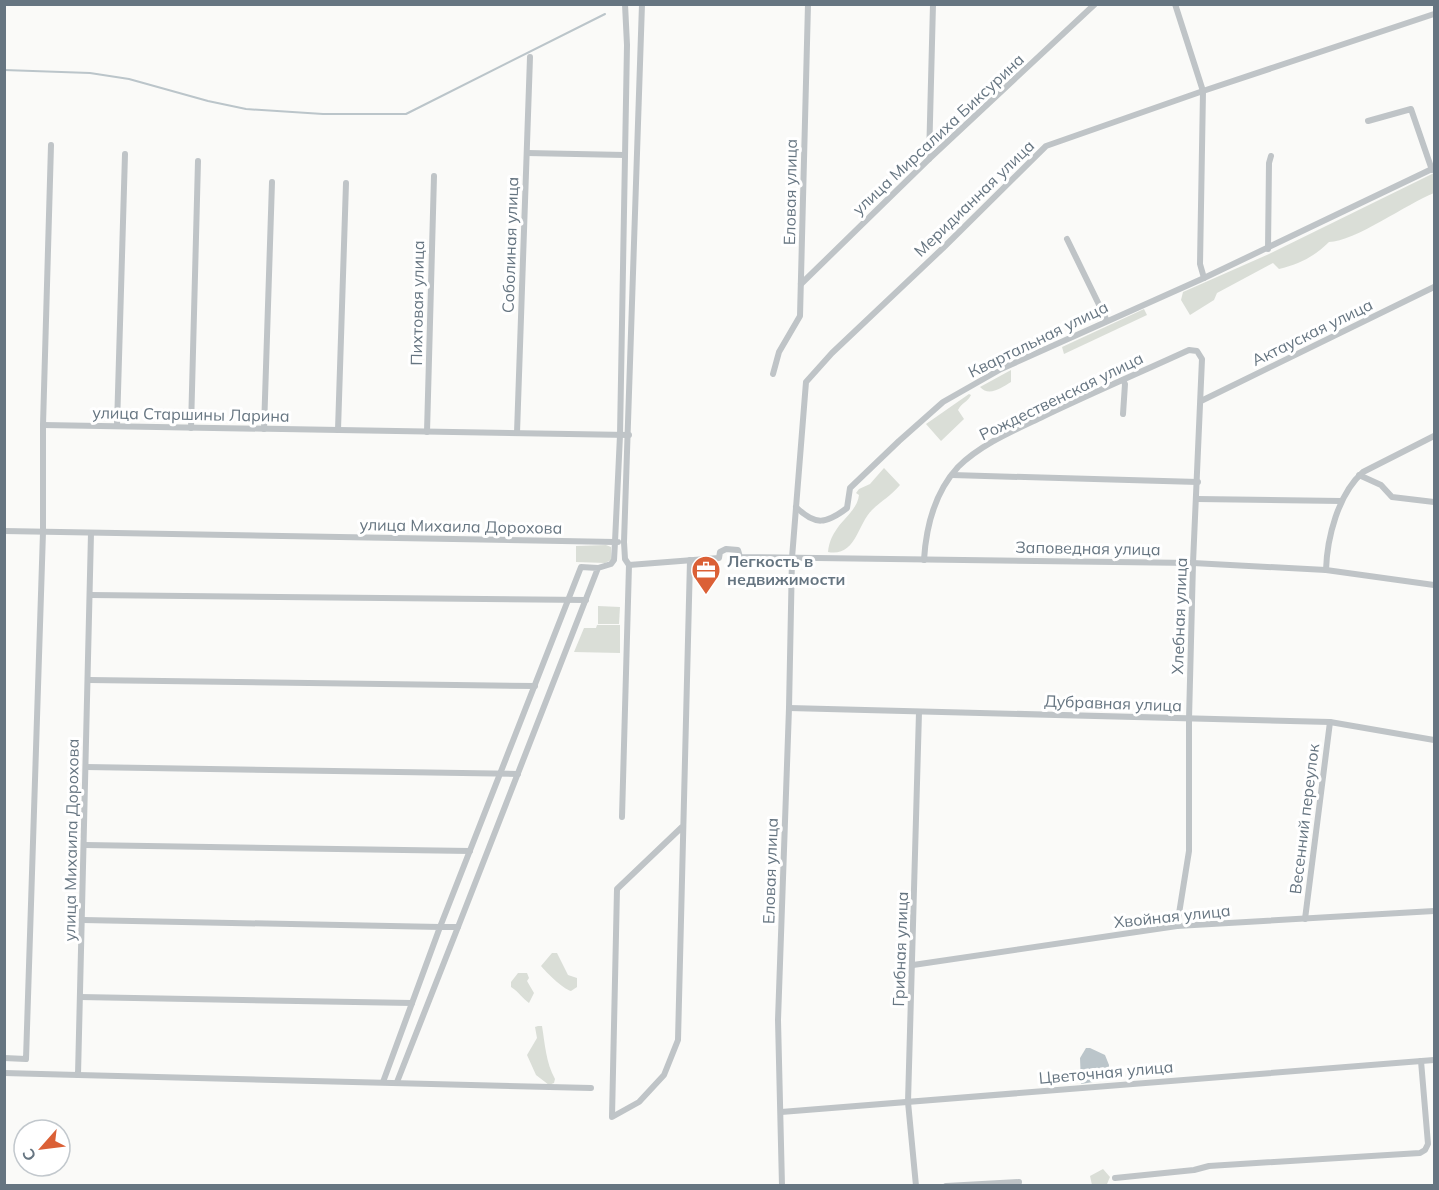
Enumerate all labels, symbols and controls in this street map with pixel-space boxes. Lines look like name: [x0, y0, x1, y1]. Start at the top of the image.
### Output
street label: улица Мирсалиха Биксурина: [848, 49, 1028, 219]
street label: Меридианная улица: [910, 135, 1038, 261]
street label: Еловая улица: [779, 139, 801, 245]
street label: Соболиная улица: [498, 177, 522, 313]
street label: Пихтовая улица: [406, 240, 428, 366]
street label: Актауская улица: [1248, 294, 1376, 370]
street label: Квартальная улица: [965, 296, 1111, 382]
street label: Рождественская улица: [976, 348, 1146, 444]
street label: улица Старшины Ларина: [92, 402, 290, 426]
street label: улица Михаила Дорохова: [359, 514, 563, 538]
street label: Заповедная улица: [1015, 537, 1161, 559]
place label: Легкость в недвижимости: [727, 551, 845, 589]
office icon: Легкость в недвижимости: [690, 554, 722, 596]
street label: Хлебная улица: [1167, 557, 1191, 675]
street label: Дубравная улица: [1044, 691, 1182, 715]
street label: улица Михаила Дорохова: [59, 738, 83, 942]
street label: Весенний переулок: [1285, 742, 1323, 895]
street label: Еловая улица: [758, 817, 782, 925]
street label: Грибная улица: [888, 891, 912, 1007]
street label: Хвойная улица: [1113, 900, 1231, 932]
street label: Цветочная улица: [1038, 1056, 1174, 1088]
north arrow: [12, 1118, 72, 1178]
text: С: [17, 1145, 40, 1165]

